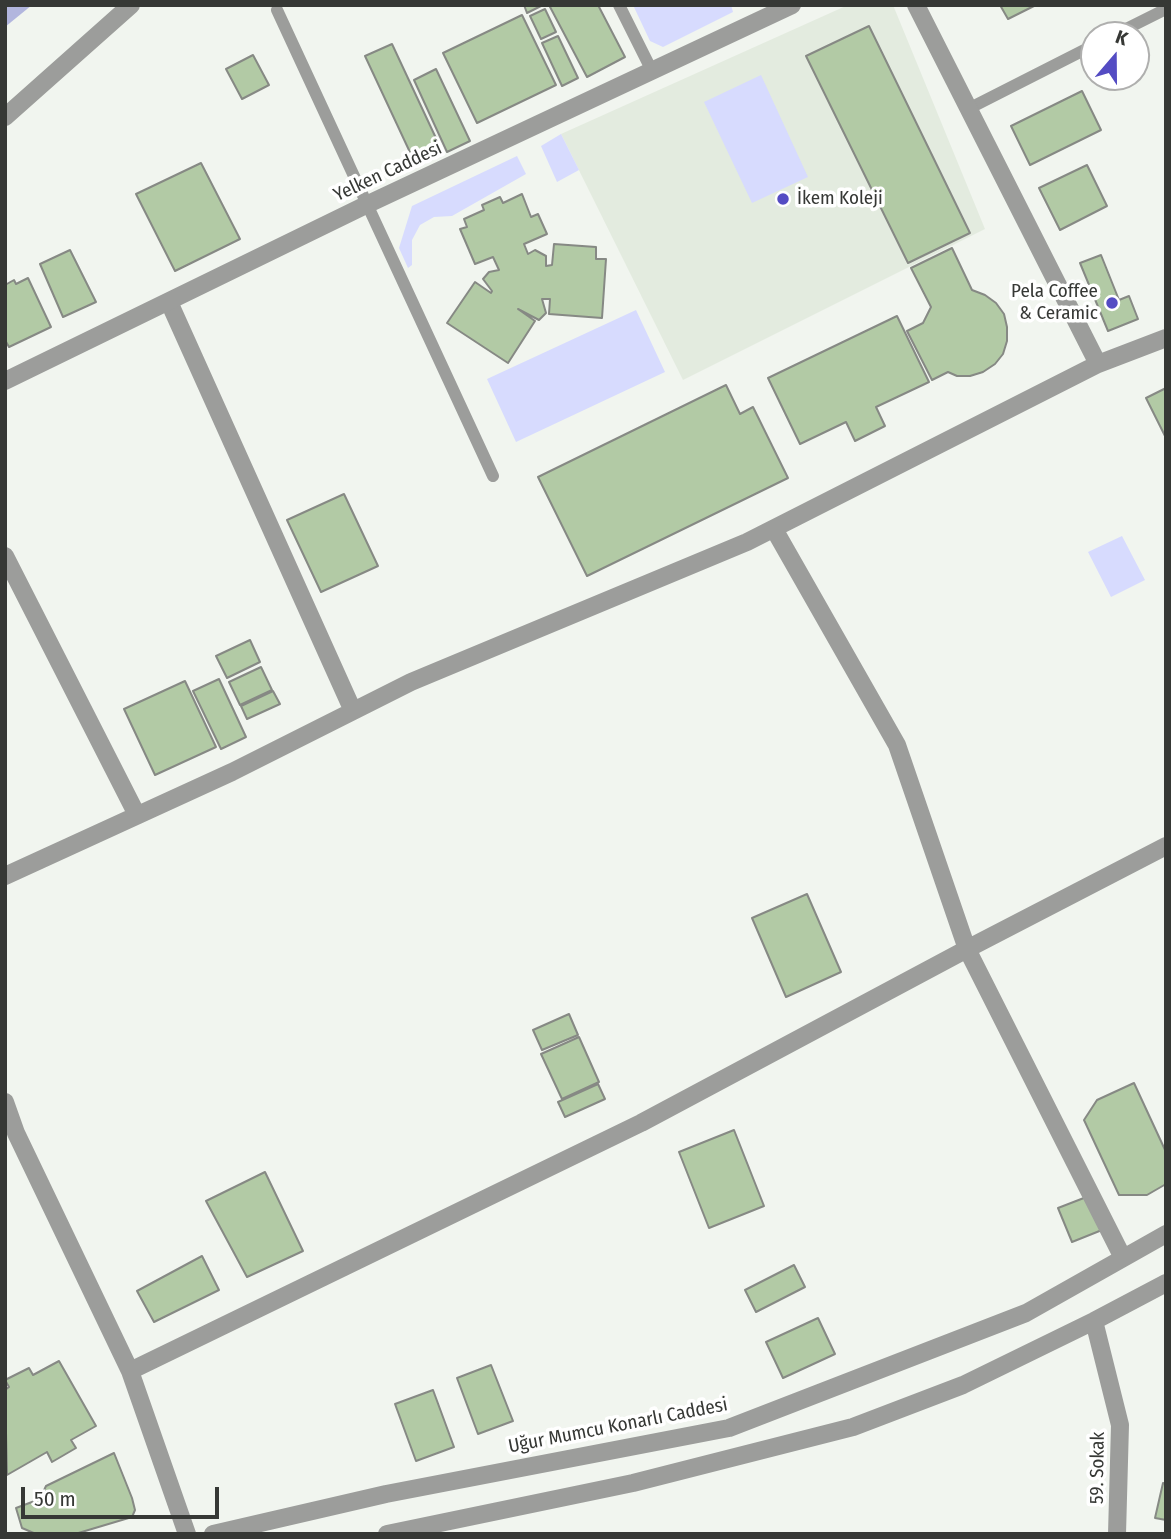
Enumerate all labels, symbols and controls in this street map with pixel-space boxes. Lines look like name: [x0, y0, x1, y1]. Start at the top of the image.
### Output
north arrow: [1080, 21, 1150, 91]
text: K: [1113, 25, 1131, 50]
street label: Yelken Caddesi: [330, 137, 446, 207]
place label: İkem Koleji: [797, 188, 883, 210]
marker: İkem Koleji: [775, 191, 791, 207]
place label: Pela Coffee & Ceramic: [1011, 281, 1098, 325]
marker: Pela Coffee & Ceramic: [1104, 295, 1120, 311]
street label: Uğur Mumcu Konarlı Caddesi: [506, 1394, 730, 1458]
street label: 59. Sokak: [1086, 1432, 1110, 1504]
scale bar: [24, 1472, 222, 1516]
text: 50 m: [34, 1486, 76, 1512]

